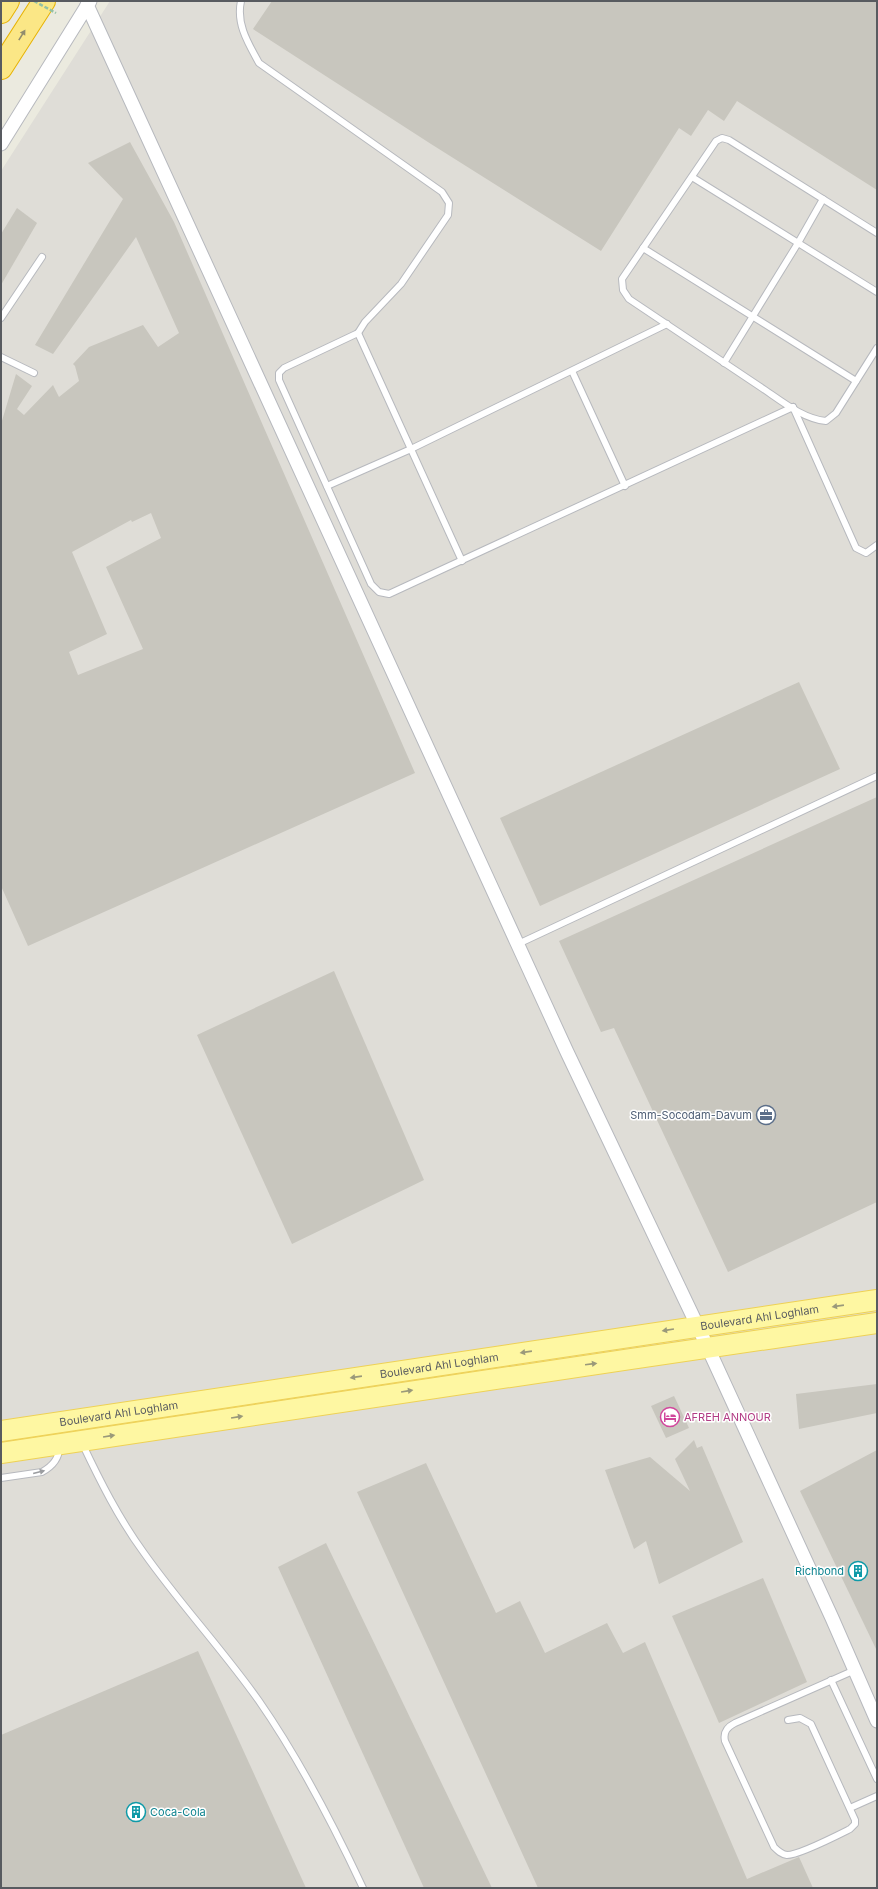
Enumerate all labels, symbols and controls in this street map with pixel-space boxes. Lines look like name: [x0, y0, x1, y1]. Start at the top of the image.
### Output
one-way arrow: [18, 30, 26, 40]
office icon: Smm-Socodam-Davum: [755, 1104, 777, 1126]
place label: Smm-Socodam-Davum: [630, 1108, 752, 1122]
street label: Boulevard Ahl Loghlam: [699, 1302, 820, 1333]
one-way arrow: [832, 1303, 844, 1309]
one-way arrow: [662, 1327, 674, 1333]
one-way arrow: [520, 1349, 532, 1355]
street label: Boulevard Ahl Loghlam: [379, 1350, 499, 1381]
one-way arrow: [585, 1361, 597, 1367]
one-way arrow: [350, 1374, 362, 1380]
one-way arrow: [401, 1388, 413, 1394]
street label: Boulevard Ahl Loghlam: [58, 1398, 179, 1429]
hotel icon: AFREH ANNOUR: [659, 1406, 681, 1428]
place label: AFREH ANNOUR: [684, 1410, 771, 1424]
one-way arrow: [231, 1414, 243, 1420]
one-way arrow: [103, 1433, 115, 1439]
one-way arrow: [32, 1468, 45, 1474]
building icon: Richbond: [847, 1560, 869, 1582]
place label: Richbond: [795, 1564, 844, 1578]
building icon: Coca-Cola: [125, 1801, 147, 1823]
place label: Coca-Cola: [150, 1805, 206, 1819]

